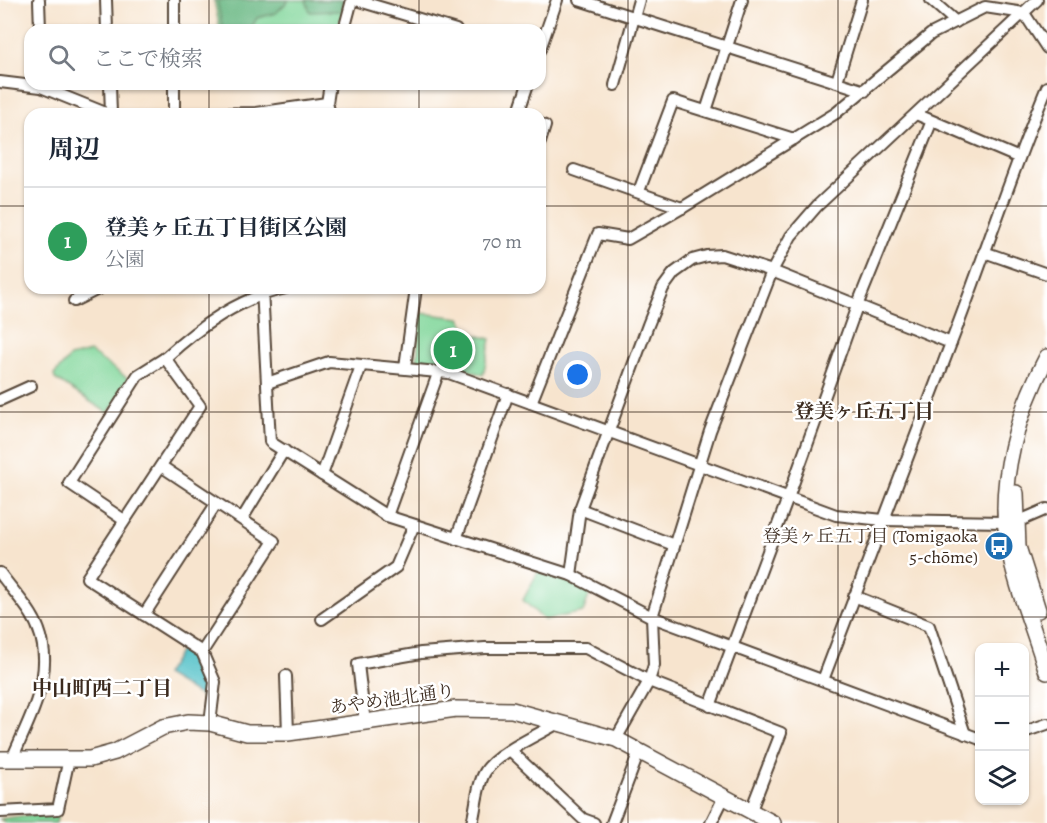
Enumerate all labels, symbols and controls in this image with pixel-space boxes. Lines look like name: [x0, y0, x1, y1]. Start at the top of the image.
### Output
search box: [24, 24, 546, 90]
icon: search: [45, 41, 78, 74]
text: ここで検索: [93, 44, 203, 74]
text: 周辺: [48, 132, 100, 167]
text: 登美ヶ丘五丁目街区公園: [105, 213, 347, 243]
text: 1: [64, 228, 71, 255]
text: 70 m: [482, 228, 522, 255]
text: 公園: [105, 246, 145, 273]
pin: 1: [434, 328, 472, 372]
your location: [563, 360, 592, 389]
district label: 登美ヶ丘五丁目: [794, 398, 934, 425]
place label: 登美ヶ丘五丁目 (Tomigaoka 5-chōme): [763, 524, 979, 569]
bus stop icon: 登美ヶ丘五丁目 (Tomigaoka 5-chōme): [983, 530, 1015, 562]
map controls: [975, 643, 1029, 805]
button: +: [975, 643, 1029, 697]
district label: 中山町西二丁目: [32, 675, 172, 702]
street label: あやめ池北通り: [328, 678, 456, 720]
button: −: [975, 697, 1029, 751]
button: layers: [975, 751, 1029, 805]

